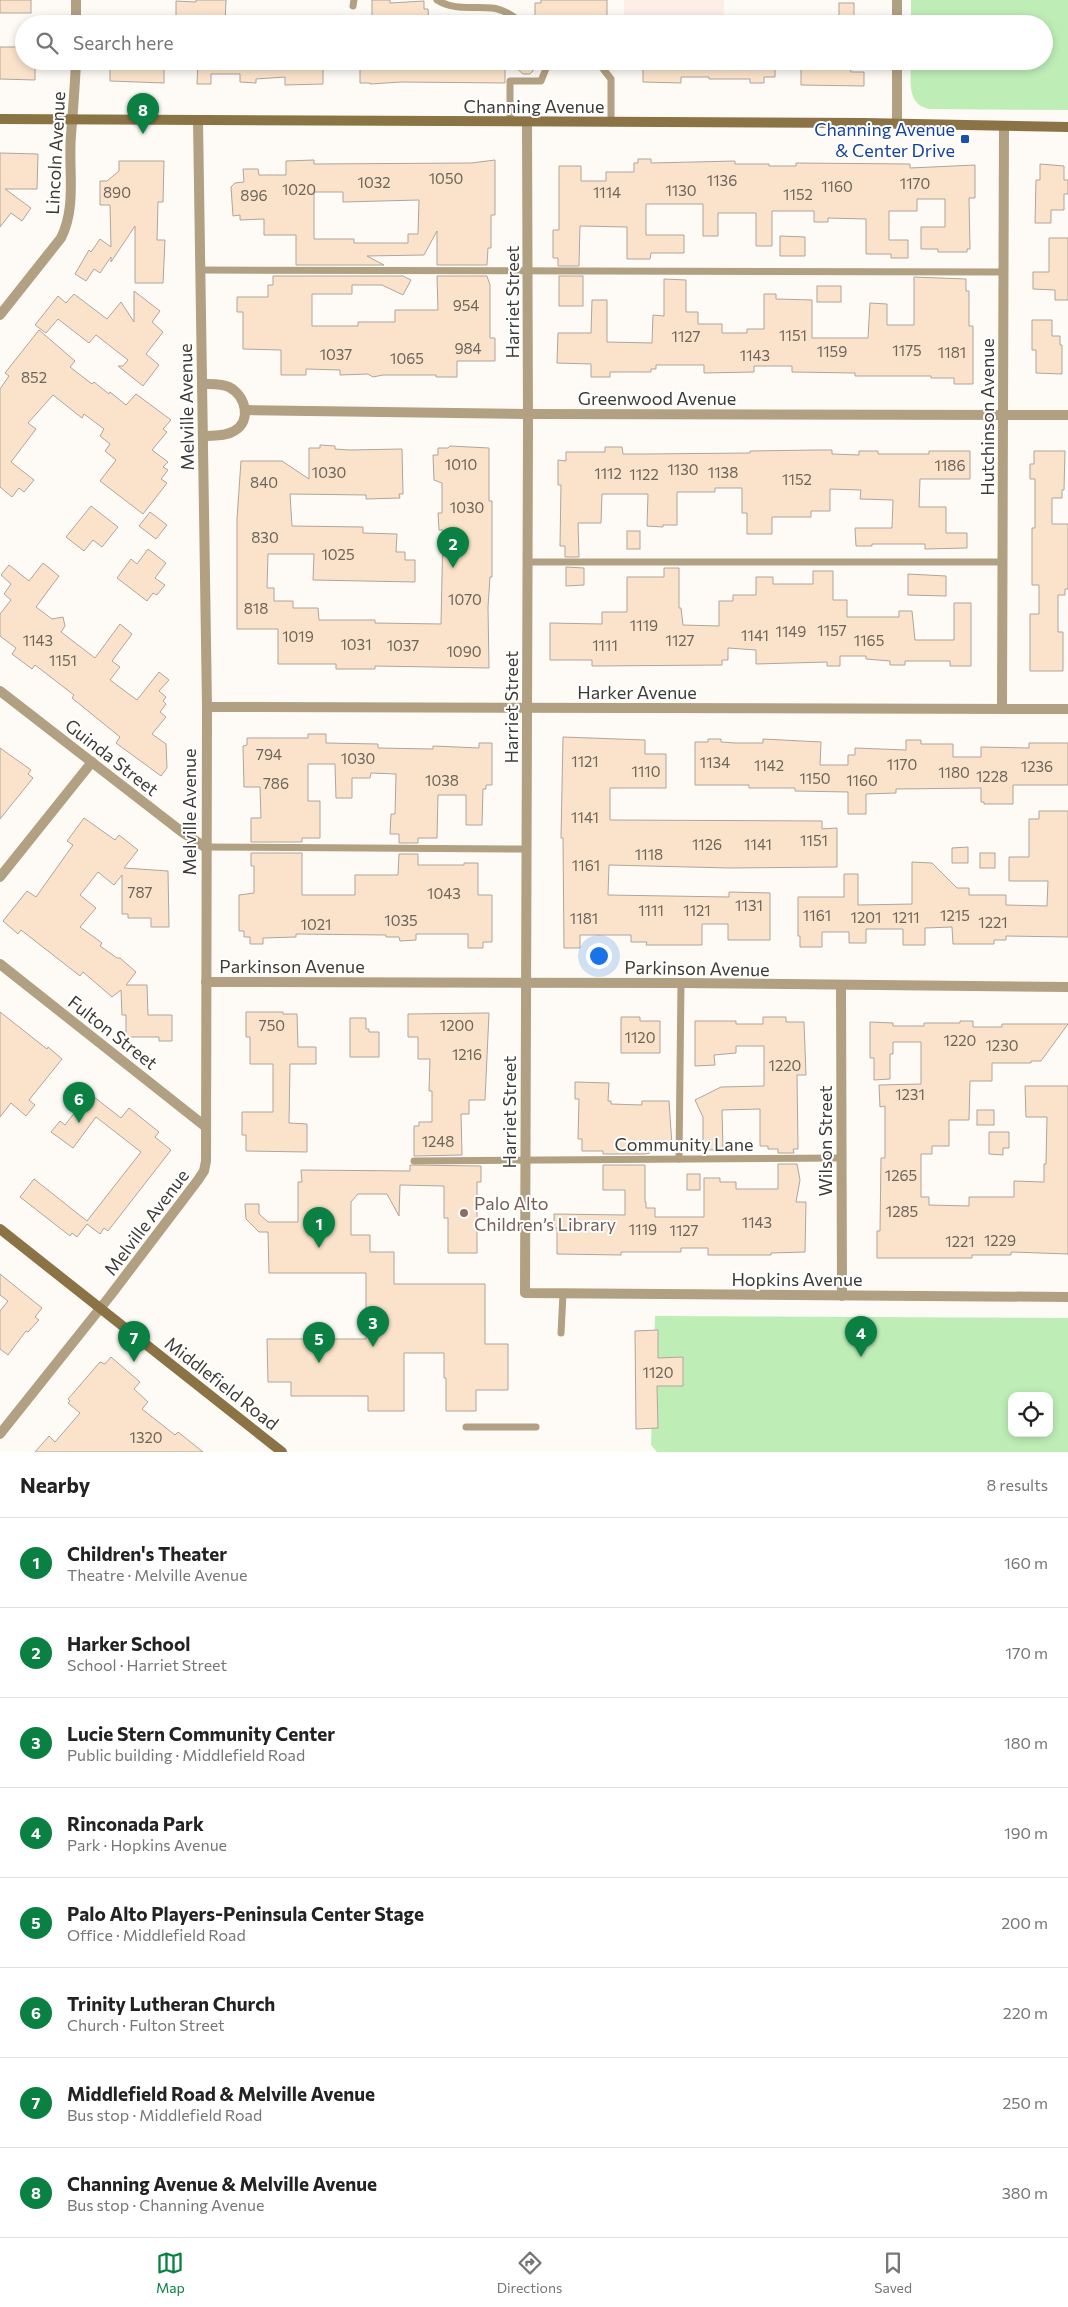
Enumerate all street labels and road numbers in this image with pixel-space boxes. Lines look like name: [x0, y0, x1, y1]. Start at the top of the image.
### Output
street label: Lincoln Avenue: [41, 91, 69, 215]
street label: Channing Avenue: [464, 95, 604, 117]
street label: Harriet Street: [501, 246, 523, 358]
street label: Hutchinson Avenue: [976, 338, 998, 496]
street label: Melville Avenue: [174, 343, 198, 471]
street label: Greenwood Avenue: [578, 387, 736, 409]
street label: Harriet Street: [500, 651, 522, 763]
street label: Harker Avenue: [577, 681, 697, 703]
street label: Guinda Street: [61, 714, 163, 800]
street label: Melville Avenue: [178, 748, 200, 876]
street label: Parkinson Avenue: [219, 955, 365, 977]
street label: Parkinson Avenue: [624, 956, 770, 980]
street label: Fulton Street: [64, 990, 162, 1074]
street label: Harriet Street: [498, 1056, 520, 1168]
street label: Wilson Street: [814, 1085, 836, 1197]
street label: Community Lane: [614, 1133, 754, 1155]
street label: Melville Avenue: [99, 1165, 193, 1279]
street label: Hopkins Avenue: [731, 1268, 863, 1290]
street label: Middlefield Road: [161, 1332, 283, 1434]

